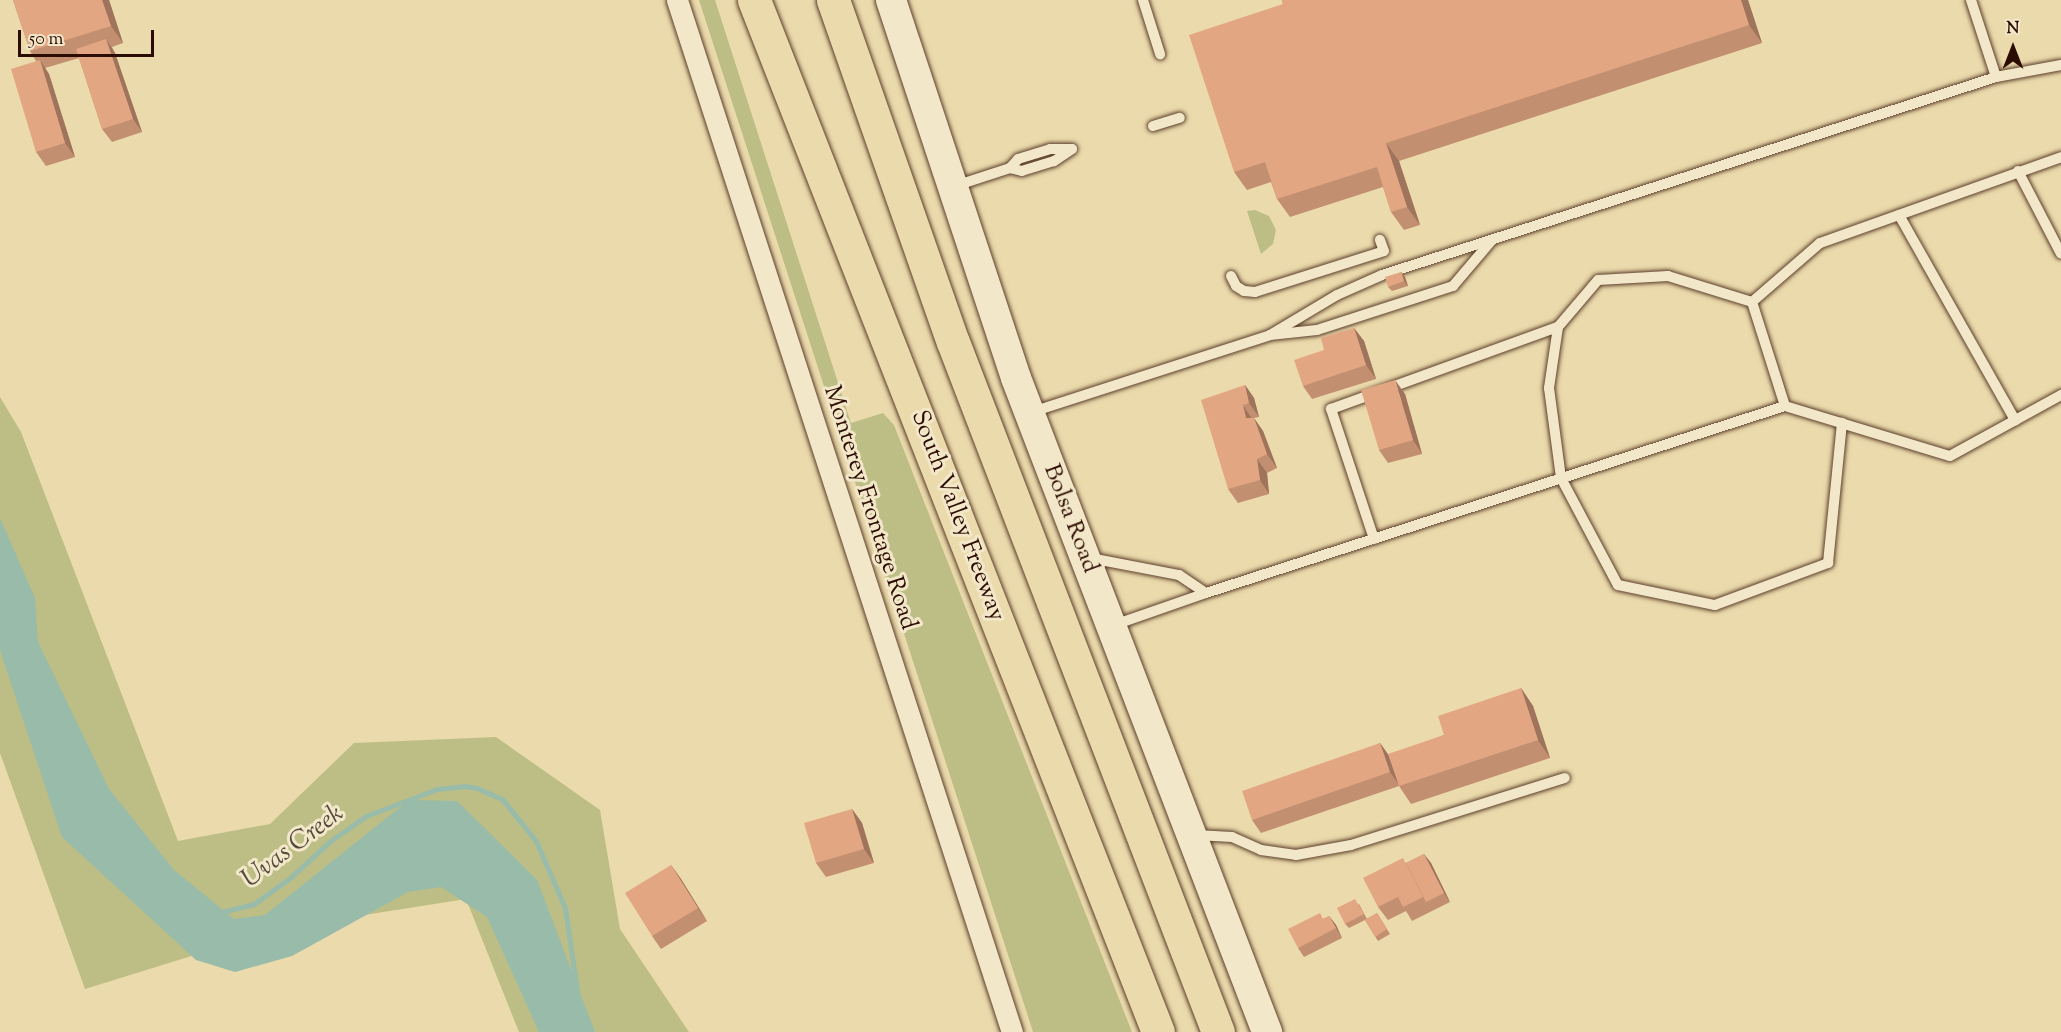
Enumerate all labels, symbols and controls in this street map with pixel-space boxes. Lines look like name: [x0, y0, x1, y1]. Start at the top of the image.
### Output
scale bar: [21, 18, 158, 56]
north arrow: [1983, 18, 2043, 78]
text: N: [2007, 18, 2019, 41]
text: 50 m: [29, 27, 63, 53]
street label: Monterey Frontage Road: [816, 382, 922, 634]
street label: South Valley Freeway: [904, 407, 1010, 625]
street label: Bolsa Road: [1036, 460, 1104, 578]
water label: Uvas Creek: [236, 799, 350, 895]

